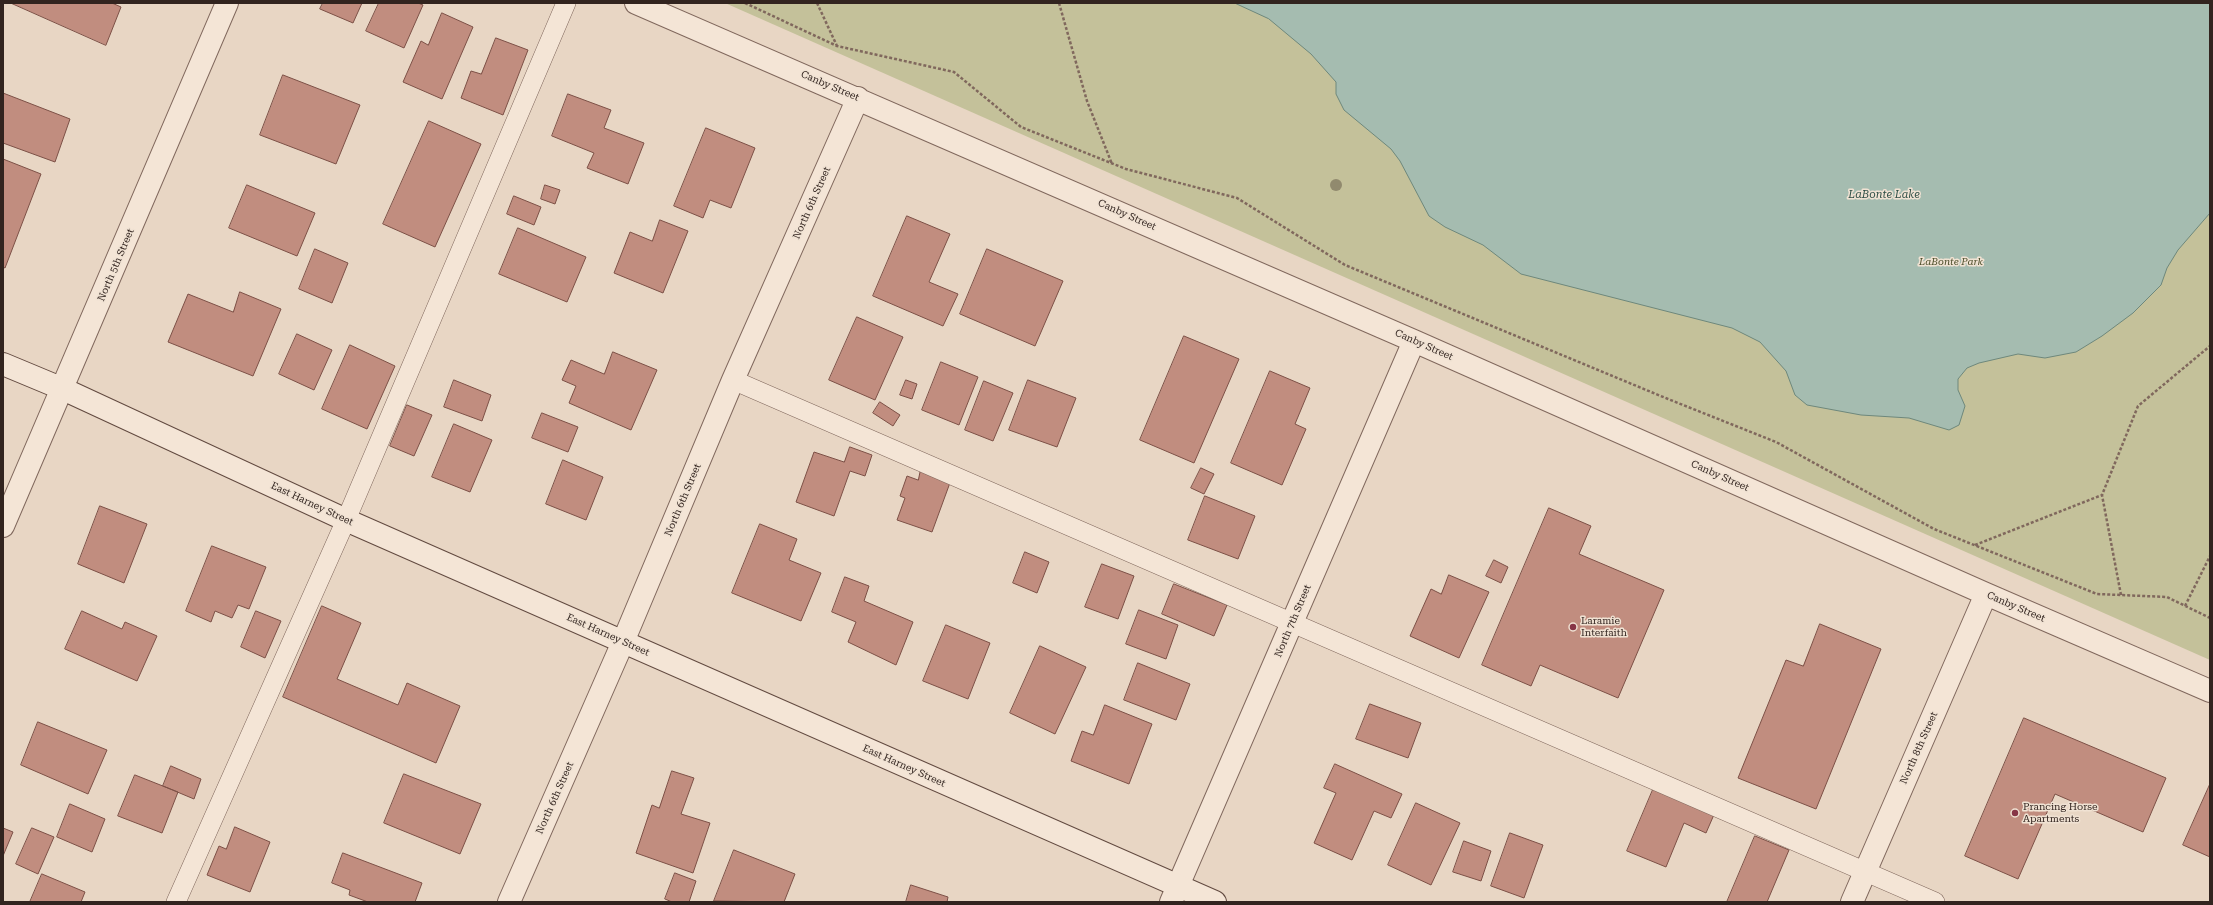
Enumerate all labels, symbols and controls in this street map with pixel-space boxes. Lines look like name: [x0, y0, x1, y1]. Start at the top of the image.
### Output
street label: Canby Street: [799, 68, 861, 104]
street label: North 6th Street: [791, 165, 833, 241]
water label: LaBonte Lake: [1848, 188, 1920, 202]
street label: Canby Street: [1096, 197, 1158, 233]
street label: North 5th Street: [95, 227, 137, 303]
park label: LaBonte Park: [1919, 256, 1983, 268]
street label: Canby Street: [1393, 327, 1455, 363]
street label: Canby Street: [1689, 458, 1751, 494]
street label: North 6th Street: [662, 462, 704, 538]
street label: East Harney Street: [269, 480, 355, 528]
street label: North 7th Street: [1272, 583, 1314, 659]
street label: Canby Street: [1985, 589, 2047, 625]
street label: East Harney Street: [565, 611, 651, 659]
place label: Laramie Interfaith: [1581, 615, 1627, 638]
marker: Laramie Interfaith: [1568, 622, 1578, 632]
street label: North 8th Street: [1898, 710, 1940, 786]
street label: East Harney Street: [861, 742, 947, 790]
street label: North 6th Street: [534, 760, 576, 836]
place label: Prancing Horse Apartments: [2023, 801, 2097, 824]
marker: Prancing Horse Apartments: [2010, 808, 2020, 818]

